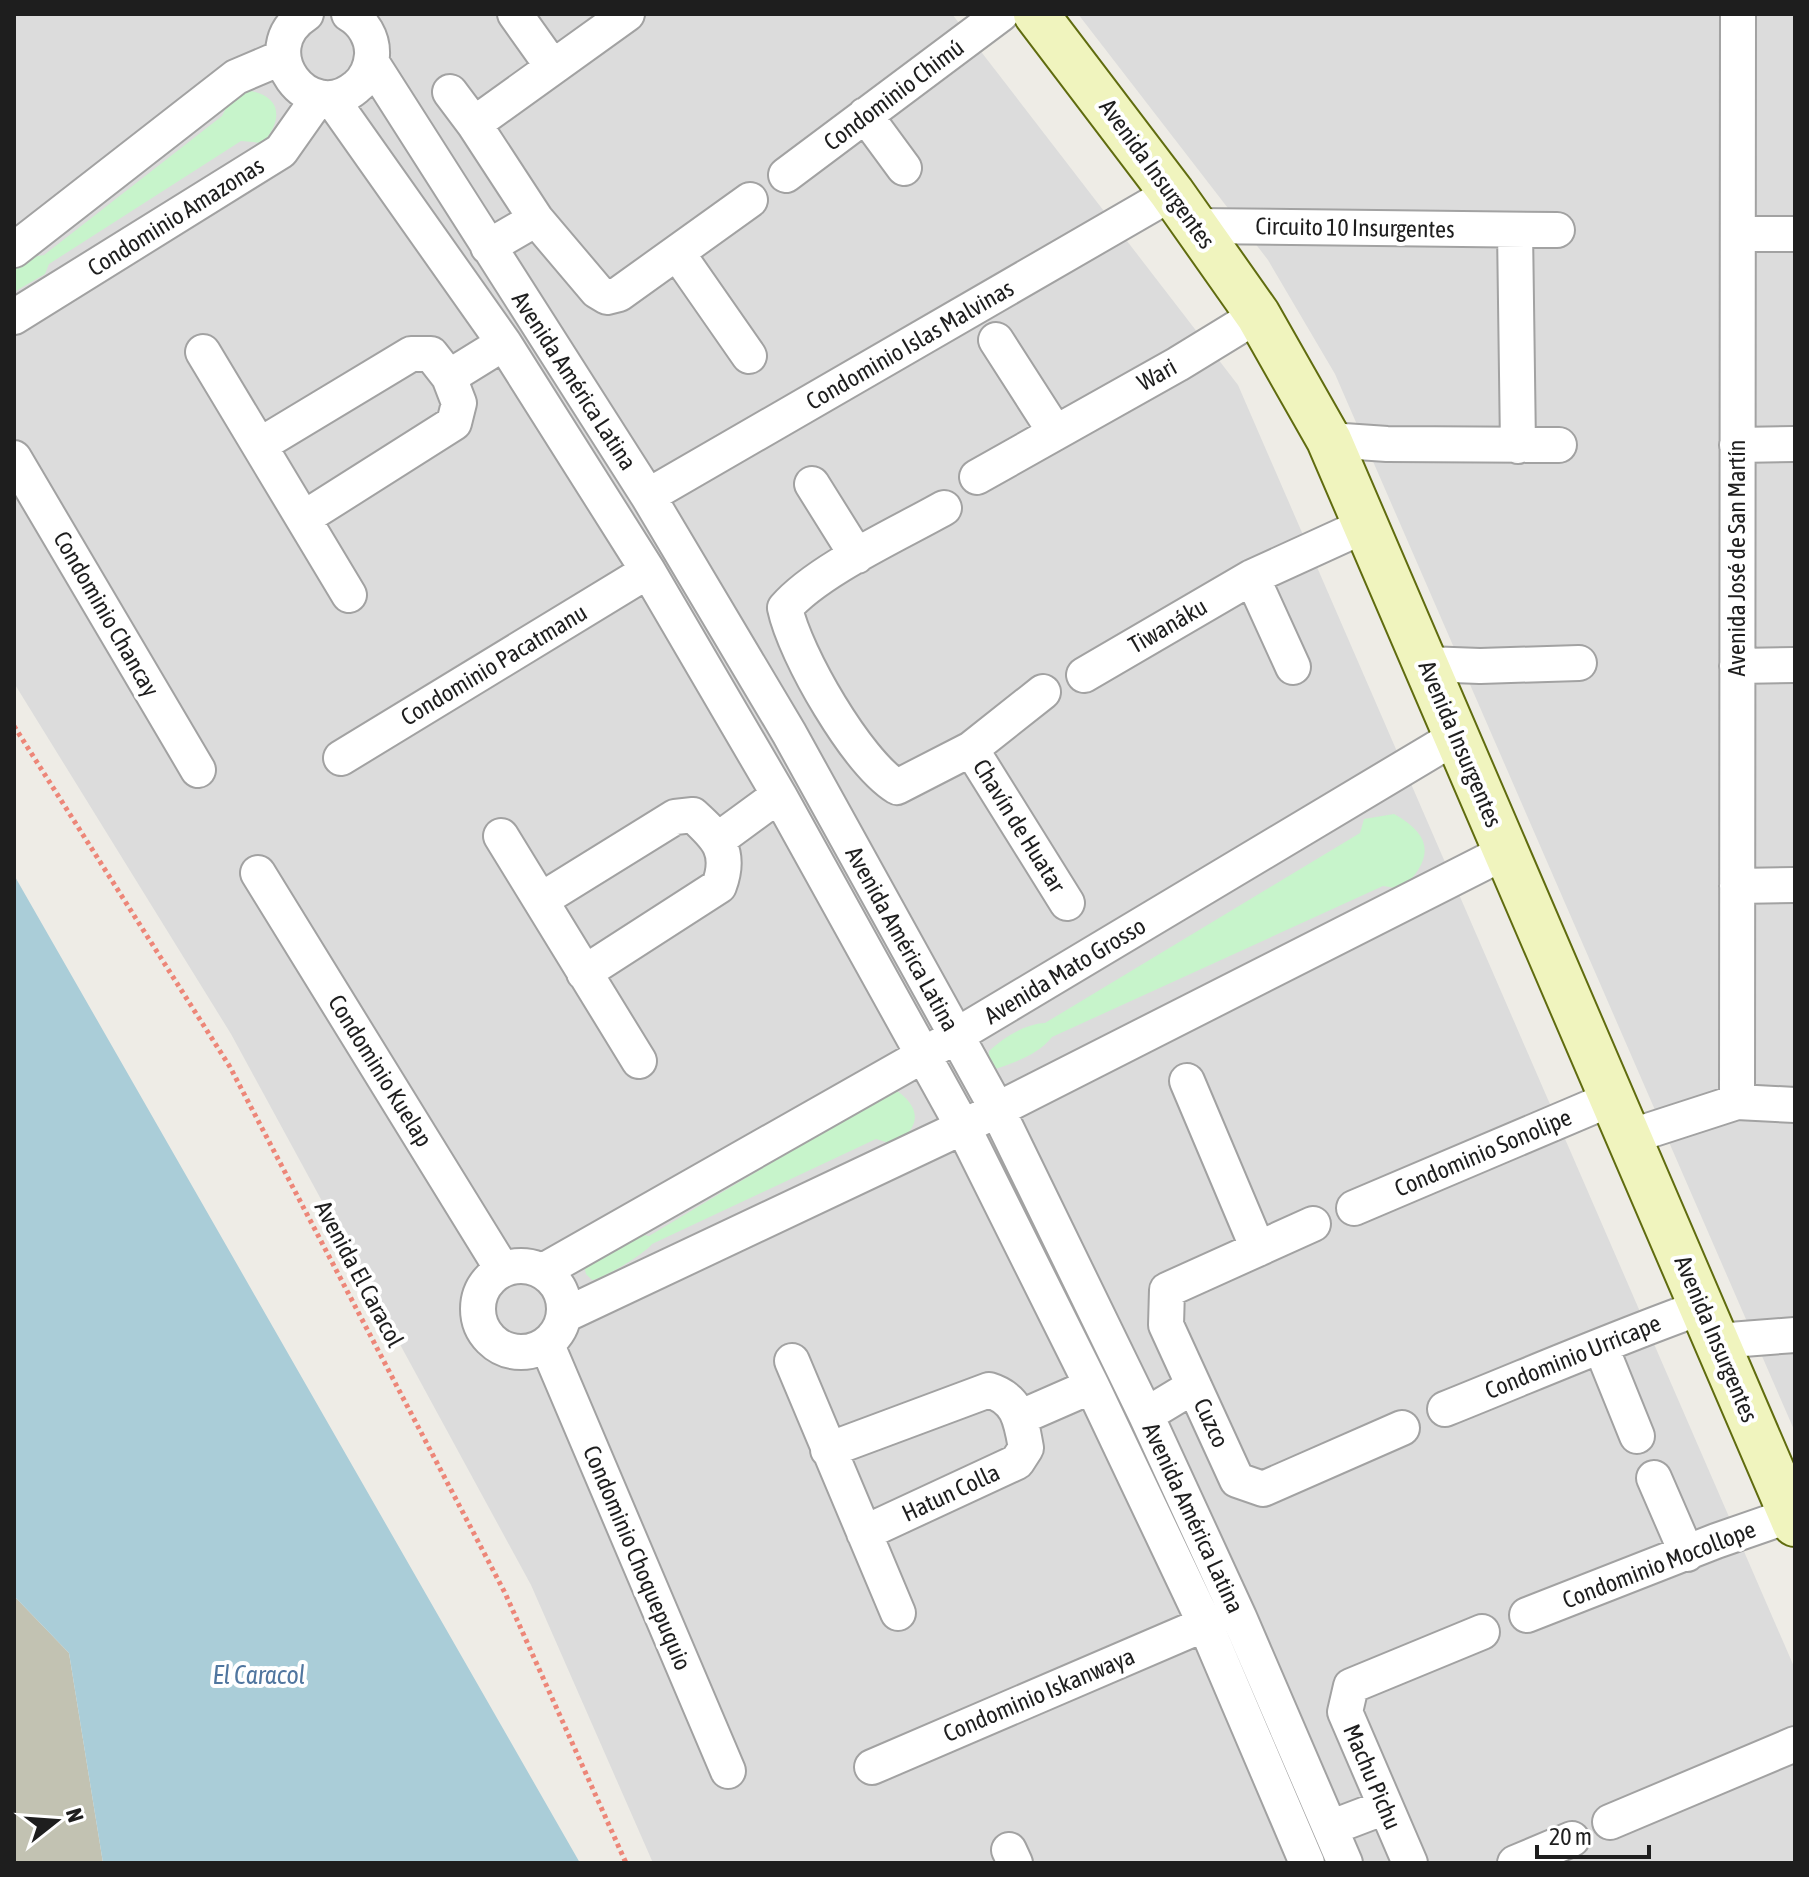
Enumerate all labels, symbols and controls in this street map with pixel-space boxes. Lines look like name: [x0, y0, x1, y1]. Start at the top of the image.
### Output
street label: Condominio Chimú: [819, 33, 969, 156]
street label: Avenida Insurgentes: [1094, 94, 1221, 254]
street label: Condominio Amazonas: [83, 152, 269, 282]
street label: Circuito 10 Insurgentes: [1255, 212, 1455, 243]
street label: Condominio Islas Malvinas: [801, 274, 1018, 415]
street label: Avenida América Latina: [507, 287, 642, 475]
street label: Wari: [1133, 353, 1181, 396]
street label: Avenida José de San Martín: [1723, 440, 1750, 676]
street label: Condominio Chancay: [48, 526, 165, 701]
street label: Tiwanáku: [1124, 592, 1212, 659]
street label: Condominio Pacatmanu: [396, 598, 592, 731]
street label: Avenida Insurgentes: [1413, 657, 1508, 831]
street label: Chavín de Huatar: [968, 754, 1071, 898]
street label: Avenida América Latina: [840, 842, 964, 1036]
street label: Avenida Mato Grosso: [979, 912, 1150, 1029]
street label: Condominio Kuelap: [323, 990, 438, 1152]
street label: Condominio Sonolipe: [1390, 1103, 1575, 1202]
street label: Avenida El Caracol: [310, 1196, 410, 1352]
street label: Avenida Insurgentes: [1669, 1252, 1764, 1426]
street label: Condominio Urricape: [1481, 1309, 1665, 1404]
street label: Cuzco: [1188, 1394, 1234, 1452]
street label: Avenida América Latina: [1138, 1418, 1249, 1617]
street label: Condominio Choquepuquio: [578, 1442, 697, 1674]
street label: Hatun Colla: [898, 1458, 1004, 1527]
street label: Condominio Mocollope: [1559, 1515, 1759, 1614]
street label: Condominio Iskanwaya: [939, 1642, 1138, 1747]
water label: El Caracol: [212, 1660, 306, 1690]
street label: Machu Pichu: [1338, 1720, 1407, 1833]
north arrow: [16, 1781, 96, 1861]
text: N: [61, 1805, 89, 1825]
scale bar: [1537, 1809, 1649, 1859]
text: 20 m: [1549, 1823, 1592, 1850]

